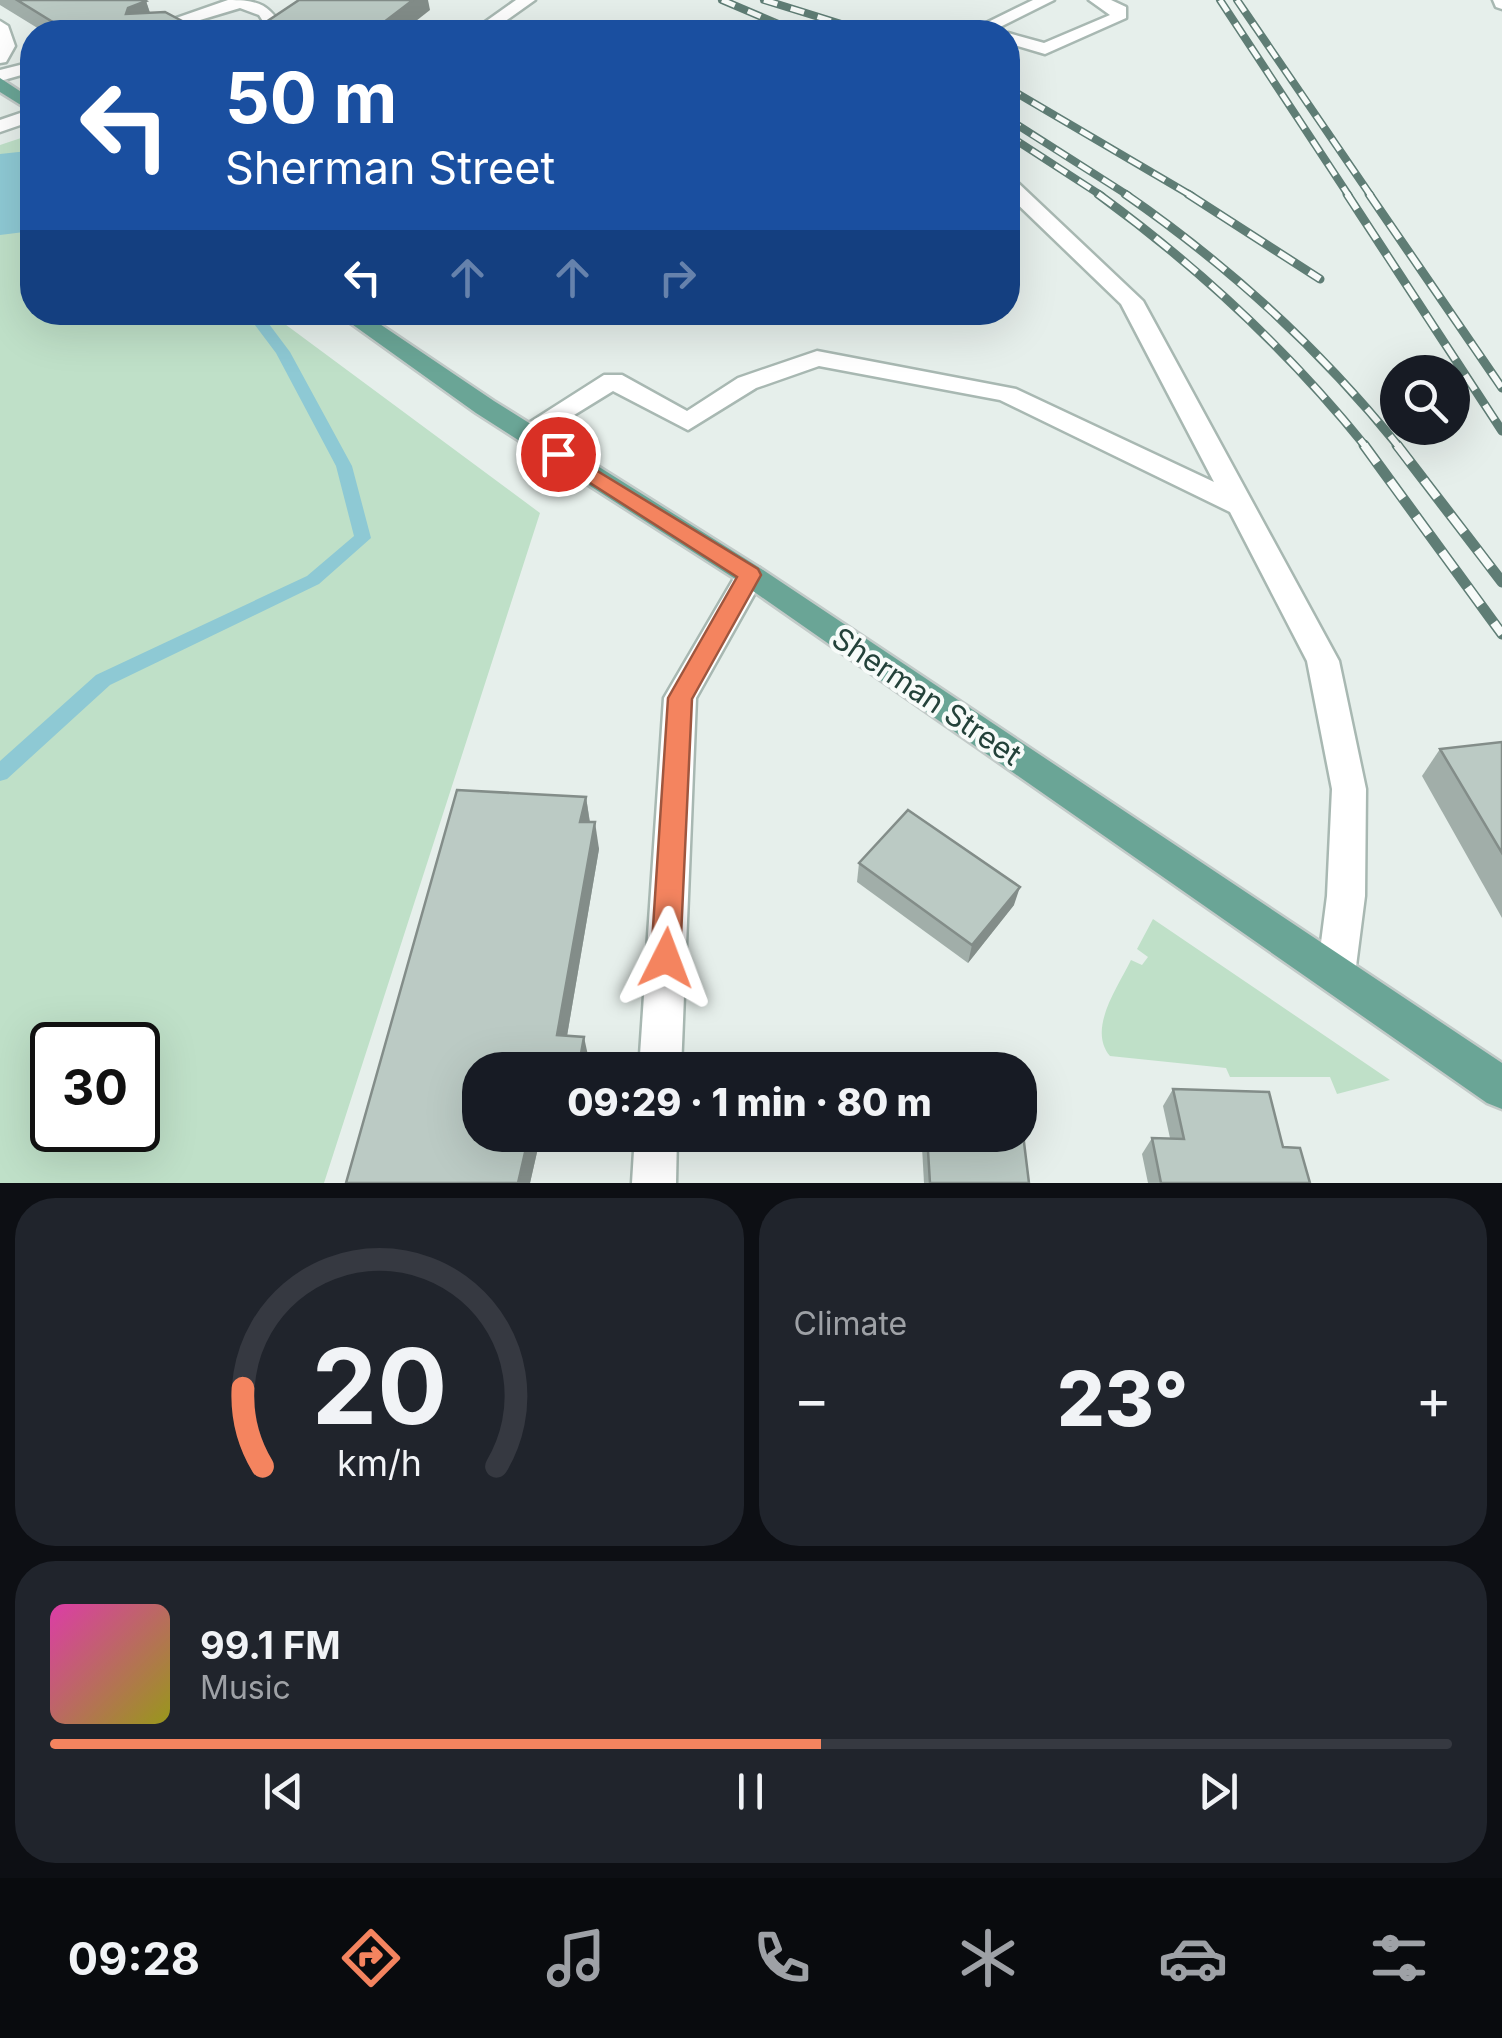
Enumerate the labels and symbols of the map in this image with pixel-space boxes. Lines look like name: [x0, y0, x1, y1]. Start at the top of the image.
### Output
pin: [516, 412, 601, 497]
street label: Sherman Street: [826, 620, 1028, 773]
position arrow: [614, 906, 718, 1010]
speed limit sign: 30: [30, 1022, 160, 1152]

